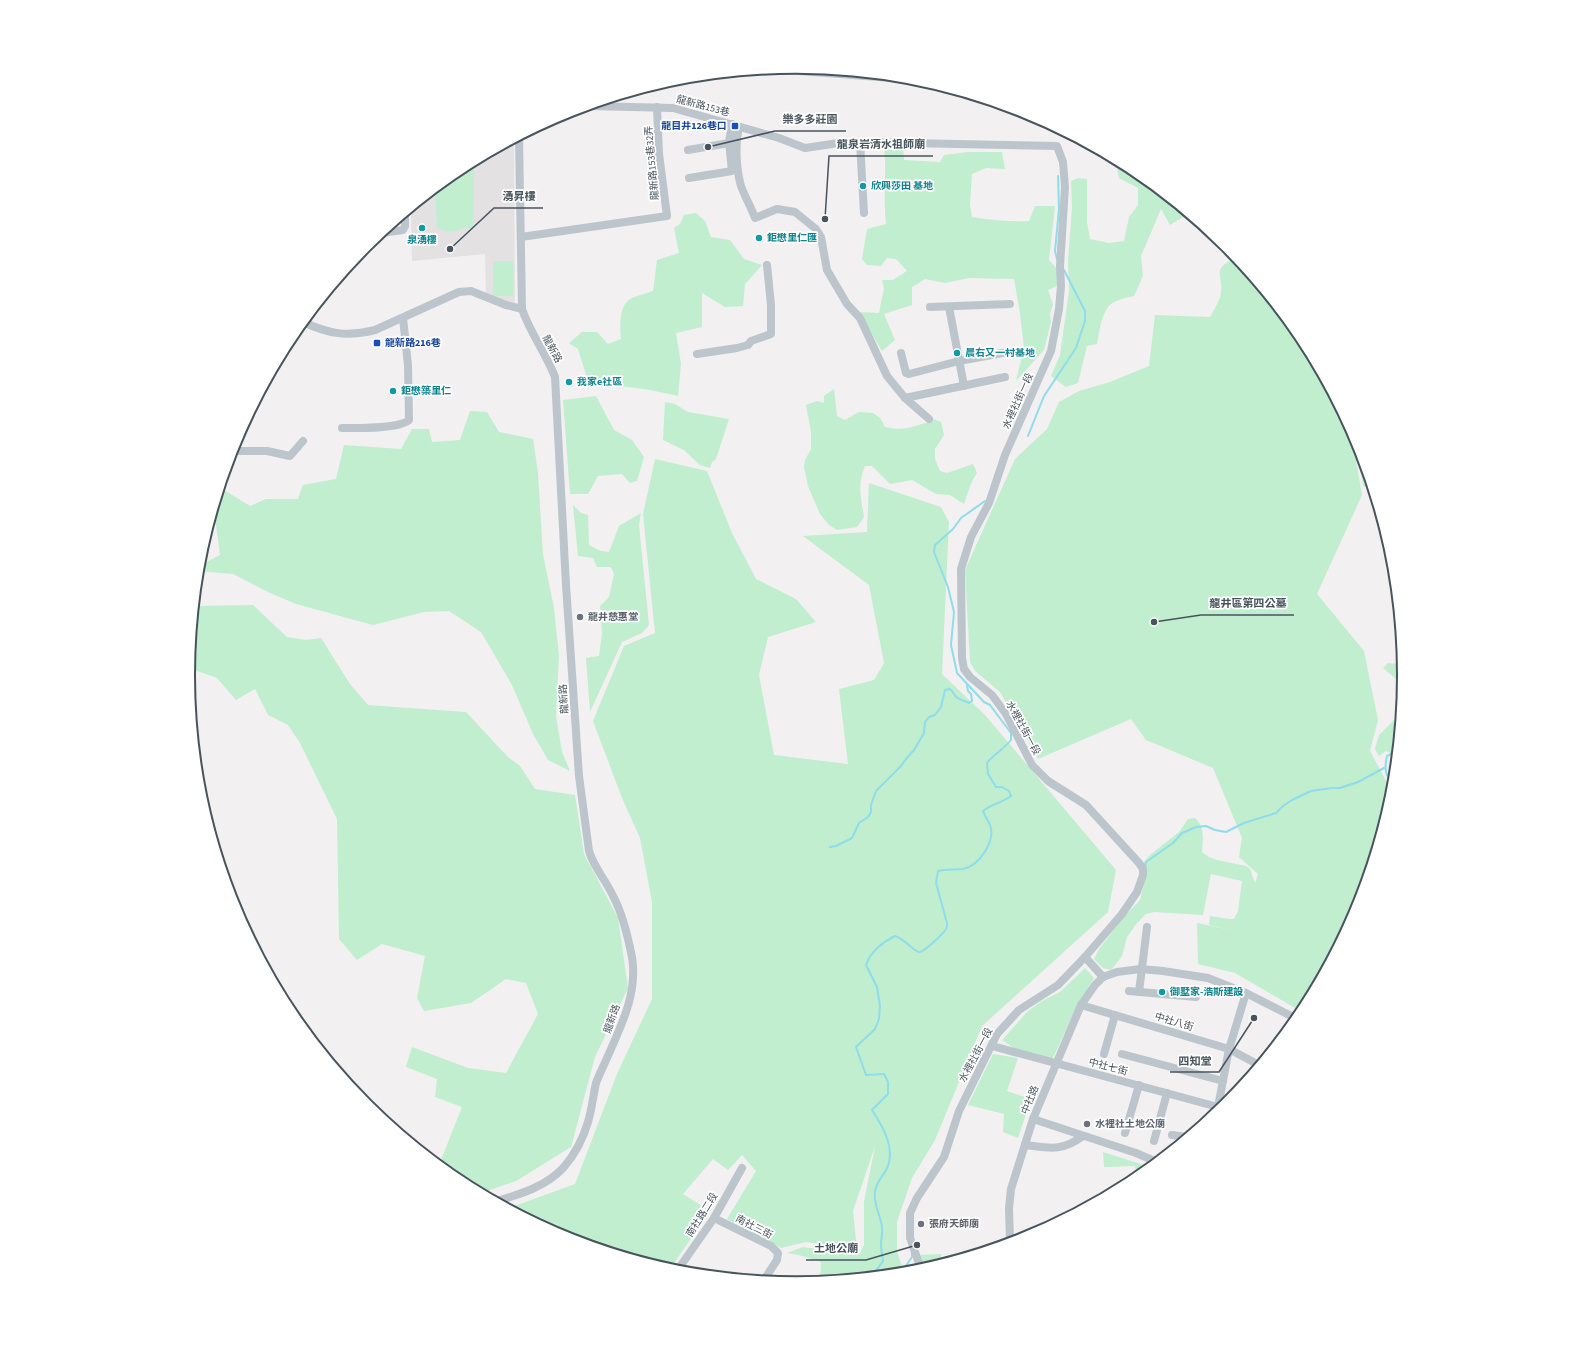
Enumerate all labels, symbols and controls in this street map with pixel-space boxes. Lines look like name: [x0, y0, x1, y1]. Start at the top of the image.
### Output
street label: 龍新路153巷: [675, 92, 731, 120]
callout: 樂多多莊園: [775, 108, 846, 131]
text: 樂多多莊園: [783, 112, 838, 127]
place label: 龍目井126巷口: [661, 119, 727, 133]
marker: 龍目井126巷口: [730, 121, 740, 131]
street label: 龍新路153巷32弄: [642, 125, 662, 201]
callout: 龍泉岩清水祖師廟: [829, 133, 933, 156]
text: 龍泉岩清水祖師廟: [837, 137, 925, 152]
place label: 欣興莎田 基地: [871, 179, 933, 193]
marker: 欣興莎田 基地: [858, 181, 868, 191]
callout: 湧昇樓: [494, 185, 543, 208]
text: 湧昇樓: [503, 189, 536, 204]
marker: 泉湧樓: [417, 223, 427, 233]
place label: 鉅懋里仁匯: [767, 231, 817, 245]
place label: 泉湧樓: [407, 233, 437, 247]
marker: 鉅懋里仁匯: [754, 233, 764, 243]
street label: 龍新路: [539, 332, 565, 366]
place label: 龍新路216巷: [385, 336, 441, 350]
marker: 龍新路216巷: [372, 338, 382, 348]
place label: 晨右又一村基地: [965, 346, 1035, 360]
marker: 晨右又一村基地: [952, 348, 962, 358]
street label: 水裡社街一段: [999, 371, 1037, 431]
place label: 我家e社區: [577, 375, 622, 389]
marker: 我家e社區: [564, 377, 574, 387]
place label: 鉅懋築里仁: [401, 384, 451, 398]
marker: 鉅懋築里仁: [388, 386, 398, 396]
callout: 龍井區第四公墓: [1201, 592, 1294, 615]
text: 龍井區第四公墓: [1210, 596, 1287, 611]
place label: 龍井慈惠堂: [588, 610, 638, 624]
marker: 龍井慈惠堂: [575, 612, 585, 622]
street label: 龍新路: [556, 684, 572, 714]
street label: 水裡社街一段: [1002, 698, 1044, 758]
place label: 御墅家-浩斯建設: [1169, 985, 1243, 999]
marker: 御墅家-浩斯建設: [1157, 987, 1167, 997]
street label: 龍新路: [600, 1003, 624, 1035]
street label: 中社八街: [1153, 1009, 1195, 1035]
street label: 水裡社街一段: [956, 1025, 996, 1085]
callout: 四知堂: [1170, 1049, 1219, 1072]
text: 四知堂: [1179, 1054, 1212, 1069]
street label: 中社七街: [1087, 1055, 1129, 1079]
street label: 中社路: [1018, 1083, 1042, 1117]
place label: 水裡社土地公廟: [1095, 1117, 1165, 1131]
marker: 水裡社土地公廟: [1082, 1119, 1092, 1129]
street label: 南社路二段: [683, 1190, 721, 1240]
street label: 南社三街: [733, 1212, 775, 1242]
place label: 張府天師廟: [929, 1217, 979, 1231]
marker: 張府天師廟: [916, 1219, 926, 1229]
callout: 土地公廟: [806, 1237, 866, 1260]
text: 土地公廟: [814, 1241, 858, 1256]

